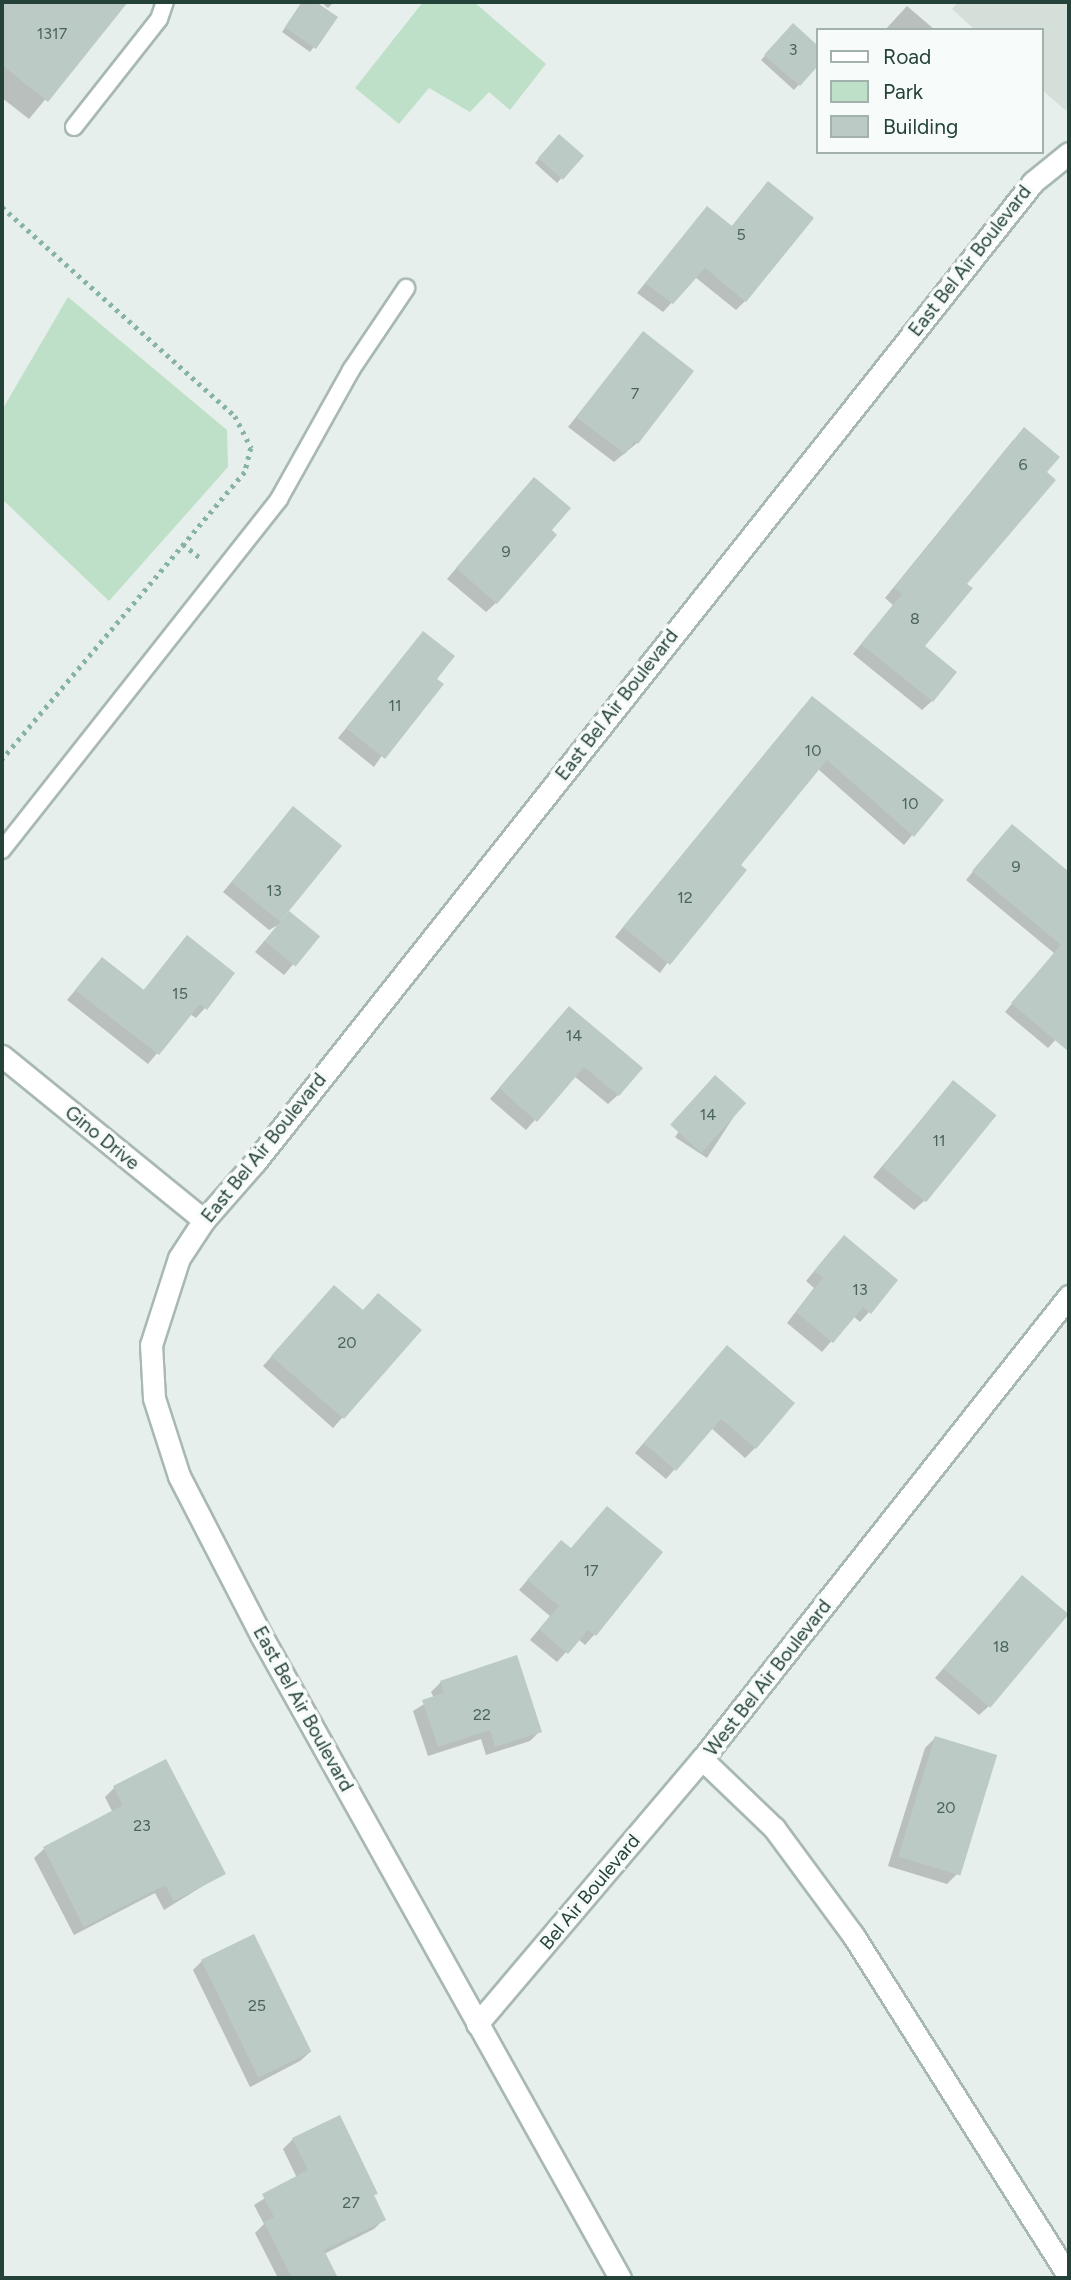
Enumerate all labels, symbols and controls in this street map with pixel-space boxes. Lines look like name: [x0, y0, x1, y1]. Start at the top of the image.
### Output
house number: 1317: [37, 24, 67, 44]
legend: [816, 28, 1043, 154]
house number: 3: [789, 40, 797, 60]
text: Road: [883, 44, 931, 69]
text: Park: [883, 79, 923, 104]
text: Building: [883, 114, 958, 139]
street label: East Bel Air Boulevard: [904, 181, 1036, 341]
house number: 5: [736, 225, 746, 245]
house number: 7: [631, 384, 639, 404]
house number: 6: [1018, 455, 1028, 475]
house number: 9: [501, 542, 511, 562]
house number: 8: [910, 609, 920, 629]
street label: East Bel Air Boulevard: [551, 625, 683, 785]
house number: 11: [388, 696, 402, 716]
house number: 10: [805, 741, 821, 761]
house number: 10: [902, 794, 918, 814]
house number: 9: [1011, 857, 1021, 877]
house number: 13: [266, 881, 282, 901]
house number: 12: [677, 888, 693, 908]
house number: 15: [172, 984, 188, 1004]
house number: 14: [566, 1026, 582, 1046]
street label: East Bel Air Boulevard: [197, 1069, 331, 1227]
street label: Gino Drive: [60, 1101, 144, 1175]
house number: 14: [700, 1105, 716, 1125]
house number: 11: [932, 1131, 946, 1151]
house number: 13: [852, 1280, 868, 1300]
house number: 20: [337, 1333, 357, 1353]
house number: 17: [583, 1561, 599, 1581]
street label: West Bel Air Boulevard: [700, 1595, 836, 1761]
street label: East Bel Air Boulevard: [248, 1622, 358, 1796]
house number: 18: [993, 1637, 1009, 1657]
house number: 22: [473, 1705, 491, 1725]
house number: 20: [936, 1798, 956, 1818]
house number: 23: [133, 1816, 151, 1836]
street label: Bel Air Boulevard: [535, 1830, 645, 1954]
house number: 25: [248, 1996, 266, 2016]
house number: 27: [342, 2193, 360, 2213]

